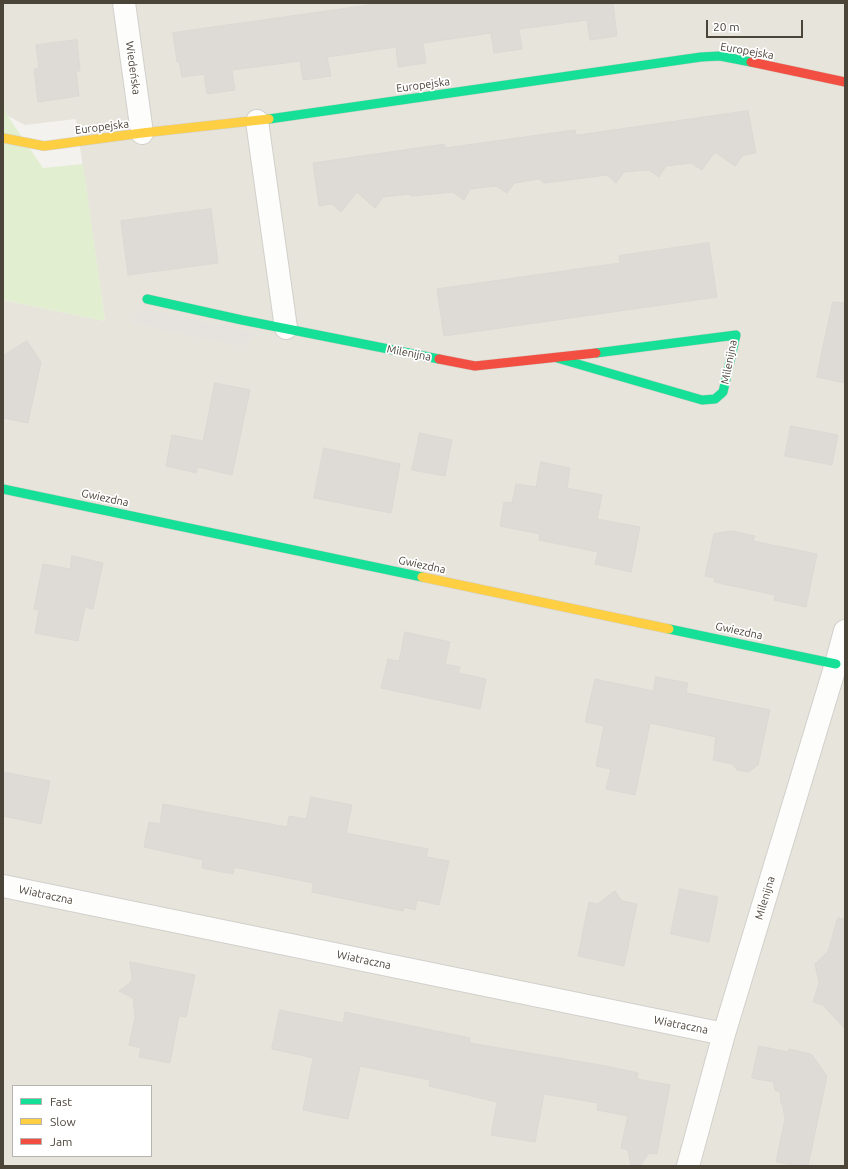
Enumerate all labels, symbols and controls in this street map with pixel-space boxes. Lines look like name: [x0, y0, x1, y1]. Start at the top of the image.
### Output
scale bar: [708, 12, 805, 38]
text: 20 m: [713, 20, 740, 33]
street label: Wiedeńska: [123, 40, 143, 96]
street label: Europejska: [719, 40, 775, 62]
street label: Europejska: [395, 75, 451, 95]
street label: Europejska: [74, 117, 130, 137]
street label: Milenijna: [718, 339, 740, 385]
street label: Milenijna: [386, 342, 432, 364]
street label: Gwiezdna: [80, 487, 130, 509]
street label: Gwiezdna: [397, 554, 447, 576]
street label: Gwiezdna: [714, 620, 764, 642]
street label: Milenijna: [752, 875, 778, 921]
street label: Wiatraczna: [18, 883, 74, 907]
street label: Wiatraczna: [336, 948, 392, 972]
street label: Wiatraczna: [653, 1013, 709, 1037]
legend: [12, 1085, 152, 1157]
text: Fast: [50, 1095, 72, 1108]
text: Slow: [50, 1115, 76, 1128]
text: Jam: [50, 1135, 72, 1148]

